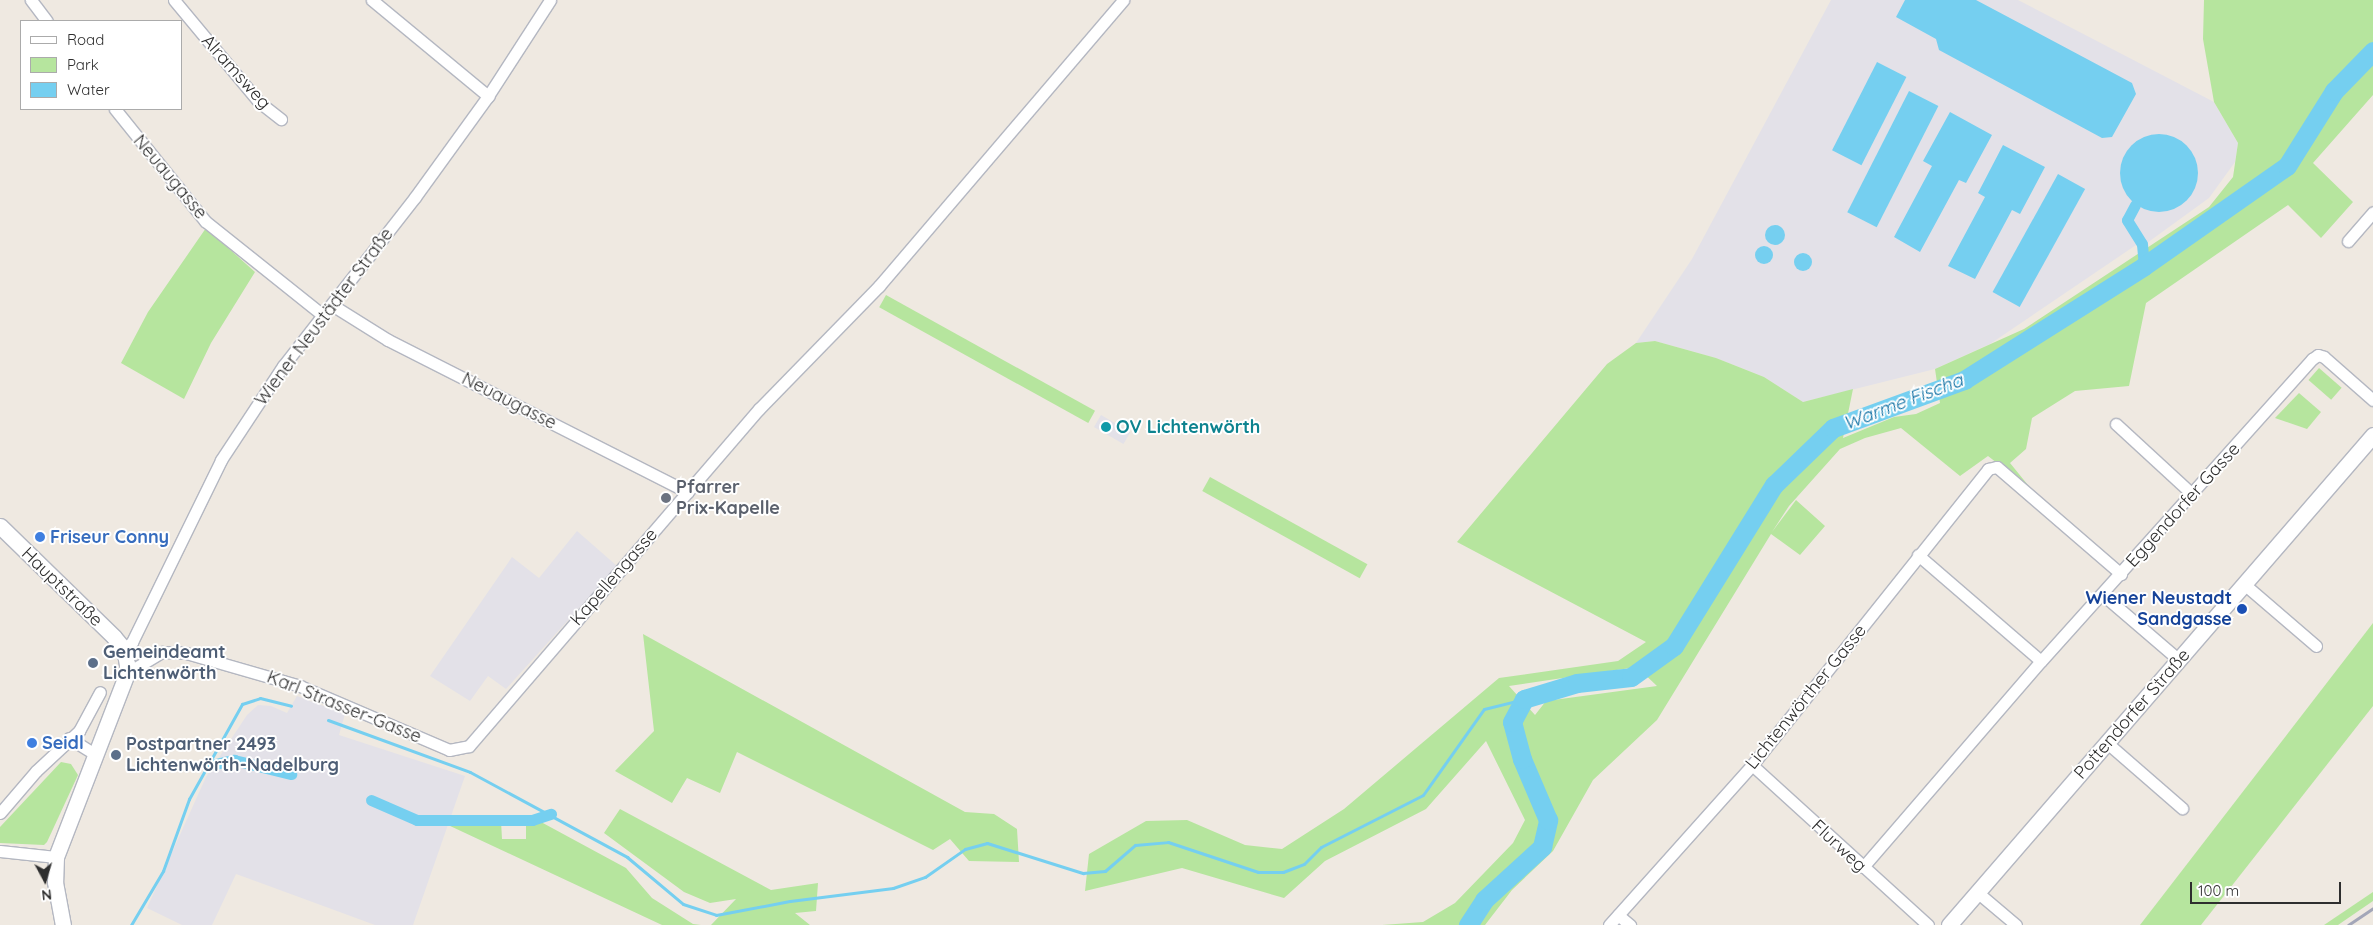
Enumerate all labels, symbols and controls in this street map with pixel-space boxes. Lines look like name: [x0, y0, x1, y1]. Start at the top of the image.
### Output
legend: [20, 20, 182, 110]
text: Road: [67, 30, 104, 49]
street label: Alramsweg: [197, 30, 275, 114]
text: Park: [67, 55, 99, 74]
text: Water: [67, 80, 110, 99]
street label: Neuaugasse: [128, 130, 212, 224]
street label: Wiener Neustädter Straße: [250, 224, 398, 410]
street label: Neuaugasse: [458, 368, 560, 434]
water label: Warme Fischa: [1840, 369, 1966, 435]
place label: OV Lichtenwörth: [1116, 416, 1260, 438]
marker: OV Lichtenwörth: [1100, 421, 1112, 433]
street label: Eggendorfer Gasse: [2121, 438, 2245, 572]
place label: Pfarrer Prix-Kapelle: [676, 477, 780, 520]
marker: Pfarrer Prix-Kapelle: [660, 492, 672, 504]
street label: Kapellengasse: [566, 524, 662, 630]
place label: Friseur Conny: [50, 526, 169, 548]
marker: Friseur Conny: [34, 531, 46, 543]
street label: Hauptstraße: [17, 543, 107, 631]
place label: Wiener Neustadt Sandgasse: [2086, 588, 2232, 630]
marker: Wiener Neustadt Sandgasse: [2236, 603, 2248, 615]
street label: Lichtenwörther Gasse: [1741, 620, 1871, 774]
place label: Gemeindeamt Lichtenwörth: [103, 642, 226, 684]
street label: Pottendorfer Straße: [2070, 644, 2194, 784]
marker: Gemeindeamt Lichtenwörth: [87, 657, 99, 669]
street label: Karl Strasser-Gasse: [264, 666, 424, 748]
place label: Seidl: [42, 732, 84, 754]
place label: Postpartner 2493 Lichtenwörth-Nadelburg: [126, 734, 339, 776]
marker: Seidl: [26, 737, 38, 749]
marker: Postpartner 2493 Lichtenwörth-Nadelburg: [110, 749, 122, 761]
street label: Flurweg: [1807, 815, 1871, 877]
north arrow: [20, 855, 70, 905]
scale bar: [2193, 872, 2344, 904]
text: 100 m: [2198, 881, 2239, 900]
text: N: [41, 885, 53, 904]

